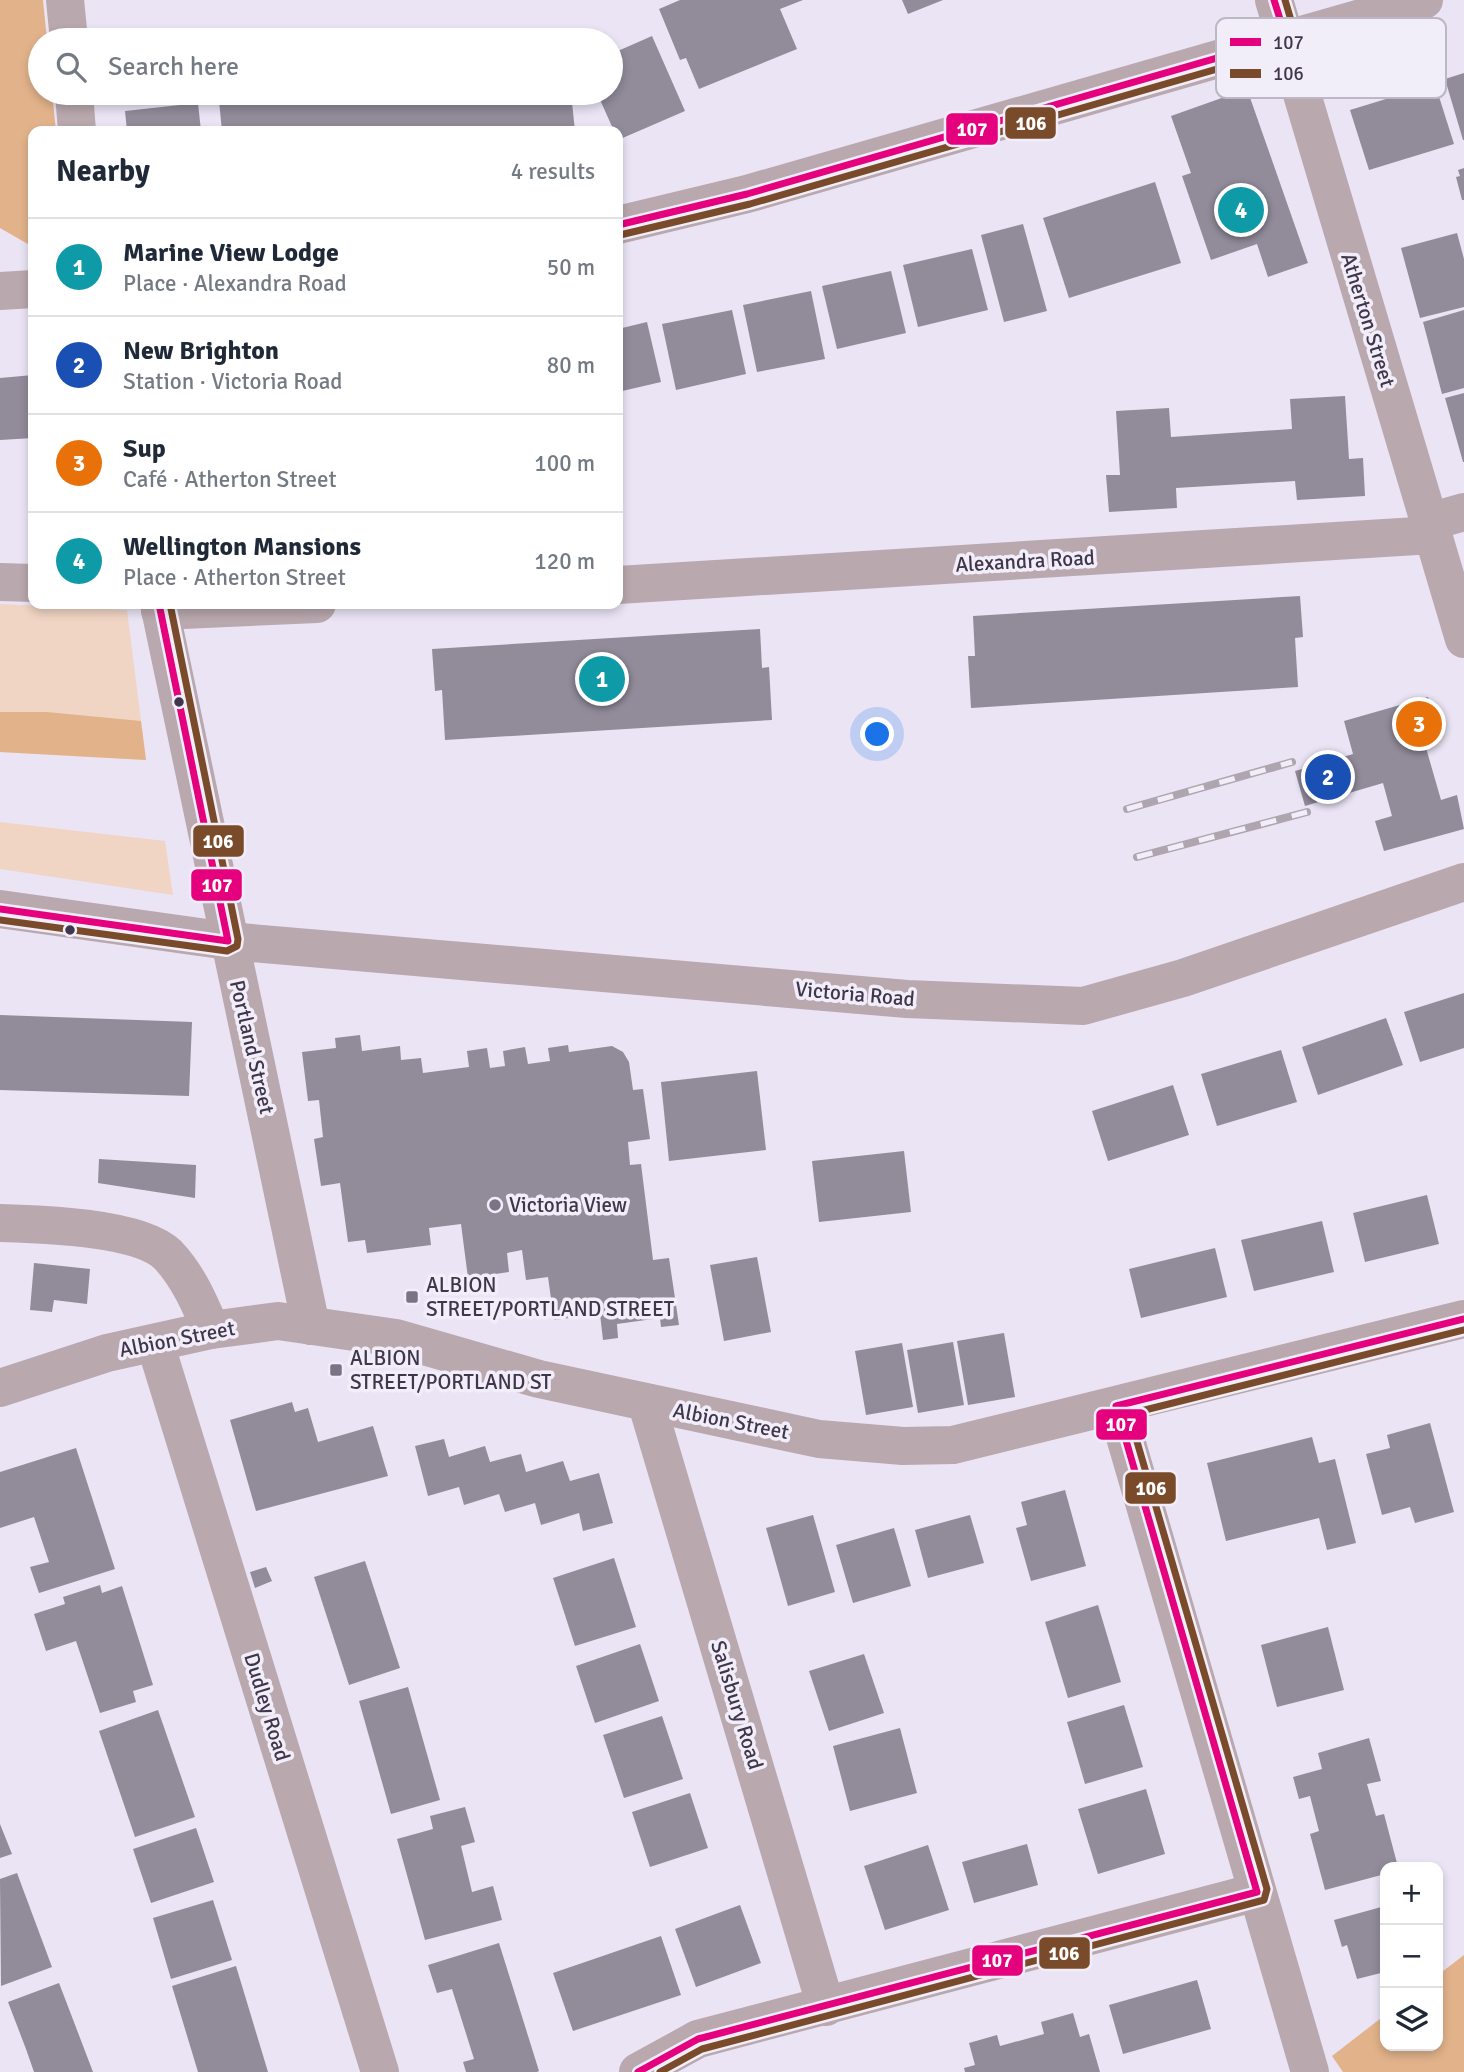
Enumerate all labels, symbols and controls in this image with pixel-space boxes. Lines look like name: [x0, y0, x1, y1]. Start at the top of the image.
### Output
legend: [1216, 18, 1446, 98]
search box: [28, 28, 623, 105]
text: 107: [1273, 31, 1304, 55]
icon: search: [52, 48, 90, 86]
text: Search here: [108, 51, 239, 83]
text: 106: [1273, 62, 1304, 86]
line badge: 106: [1004, 106, 1057, 140]
line badge: 107: [945, 112, 999, 146]
text: 106: [1016, 112, 1046, 136]
text: 107: [957, 118, 987, 142]
text: Nearby: [56, 153, 150, 190]
text: 4 results: [511, 157, 595, 186]
pin: 4: [1218, 184, 1264, 236]
text: Marine View Lodge: [123, 237, 339, 269]
street label: Atherton Street: [1335, 250, 1401, 390]
text: 1: [73, 253, 85, 282]
text: 50 m: [547, 253, 595, 282]
text: Place · Alexandra Road: [123, 269, 347, 298]
text: New Brighton: [123, 335, 279, 367]
text: 2: [73, 351, 85, 380]
text: 80 m: [547, 351, 595, 380]
text: Station · Victoria Road: [123, 367, 342, 396]
text: Sup: [123, 433, 166, 465]
text: 3: [73, 449, 85, 478]
text: 100 m: [534, 449, 595, 478]
text: Café · Atherton Street: [123, 465, 337, 494]
text: Wellington Mansions: [123, 531, 361, 563]
street label: Alexandra Road: [955, 544, 1095, 578]
text: 4: [73, 547, 85, 576]
text: 120 m: [534, 547, 595, 576]
text: Place · Atherton Street: [123, 563, 346, 592]
pin: 1: [579, 653, 625, 705]
unlabelled marker: [172, 695, 186, 709]
pin: 3: [1396, 698, 1442, 750]
your location: [860, 717, 894, 751]
pin: 2: [1305, 751, 1351, 803]
line badge: 106: [192, 824, 245, 858]
text: 106: [203, 830, 233, 854]
line badge: 107: [190, 868, 243, 902]
text: 107: [202, 874, 232, 898]
unlabelled marker: [63, 923, 77, 937]
street label: Victoria Road: [794, 976, 916, 1012]
street label: Portland Street: [224, 978, 280, 1116]
place label: Victoria View: [509, 1192, 627, 1218]
marker: Victoria View: [487, 1197, 503, 1213]
place label: ALBION STREET/PORTLAND STREET: [426, 1272, 675, 1322]
marker: ALBION STREET/PORTLAND STREET: [404, 1289, 420, 1305]
street label: Albion Street: [117, 1315, 237, 1363]
place label: ALBION STREET/PORTLAND ST: [350, 1345, 552, 1395]
marker: ALBION STREET/PORTLAND ST: [328, 1362, 344, 1378]
street label: Albion Street: [671, 1397, 791, 1445]
line badge: 107: [1095, 1408, 1148, 1441]
text: 107: [1106, 1413, 1136, 1437]
line badge: 106: [1124, 1471, 1177, 1505]
text: 106: [1136, 1477, 1166, 1501]
street label: Salisbury Road: [705, 1637, 769, 1773]
street label: Dudley Road: [238, 1650, 296, 1764]
map controls: [1380, 1862, 1443, 2051]
button: +: [1380, 1862, 1443, 1925]
button: −: [1380, 1925, 1443, 1988]
line badge: 106: [1038, 1936, 1091, 1970]
text: 106: [1049, 1942, 1079, 1966]
line badge: 107: [971, 1944, 1024, 1977]
text: 107: [982, 1949, 1012, 1973]
button: layers: [1380, 1988, 1443, 2051]

